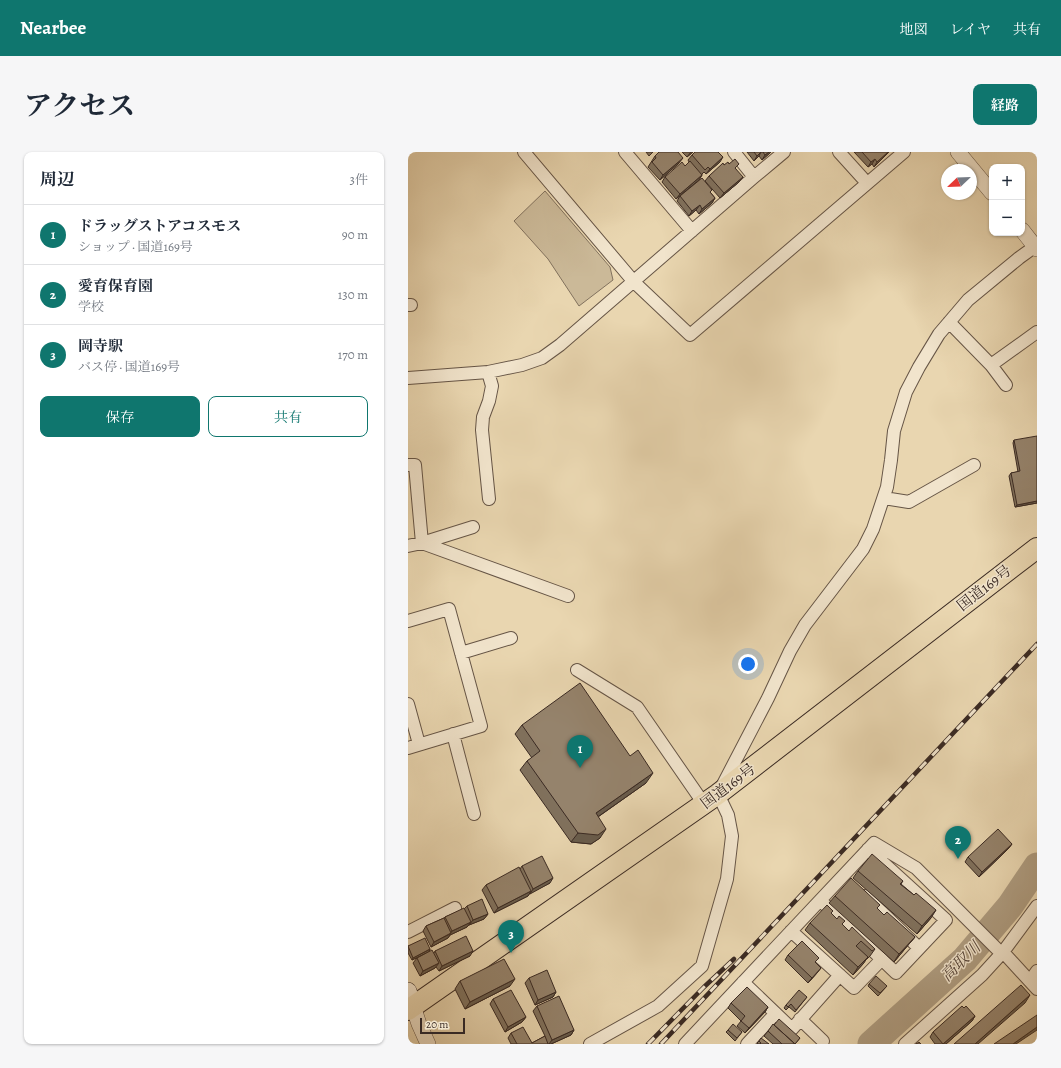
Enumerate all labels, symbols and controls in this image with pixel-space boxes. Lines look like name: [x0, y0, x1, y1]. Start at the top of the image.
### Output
text: Nearbee: [20, 15, 86, 41]
text: 地図: [900, 20, 928, 39]
text: レイヤ: [950, 20, 991, 39]
text: 共有: [1013, 20, 1041, 39]
button: 経路: [973, 84, 1037, 125]
text: アクセス: [24, 87, 135, 125]
north arrow: [941, 164, 977, 200]
map controls: [989, 164, 1025, 236]
button: +: [989, 164, 1025, 200]
text: 周辺: [40, 168, 74, 191]
text: 3件: [350, 171, 368, 188]
button: −: [989, 200, 1025, 236]
text: ドラッグストアコスモス: [78, 216, 241, 236]
text: 1: [51, 226, 55, 243]
text: 90 m: [342, 226, 368, 243]
text: ショップ · 国道169号: [78, 238, 193, 255]
text: 愛育保育園: [78, 276, 153, 296]
text: 2: [50, 286, 56, 303]
text: 130 m: [338, 286, 368, 303]
text: 学校: [78, 298, 104, 315]
text: 岡寺駅: [78, 336, 123, 356]
text: 3: [50, 346, 56, 363]
text: 170 m: [338, 346, 368, 363]
text: バス停 · 国道169号: [78, 358, 180, 375]
button: 保存: [40, 396, 200, 437]
button: 共有: [208, 396, 368, 437]
street label: 国道169号: [953, 560, 1015, 616]
your location: [738, 654, 758, 674]
pin: 1: [567, 735, 593, 768]
street label: 国道169号: [696, 759, 760, 813]
pin: 2: [945, 826, 971, 859]
pin: 3: [498, 920, 524, 953]
water label: 高取川: [936, 936, 987, 986]
scale bar: [420, 1016, 465, 1035]
text: 20 m: [426, 1017, 448, 1032]

